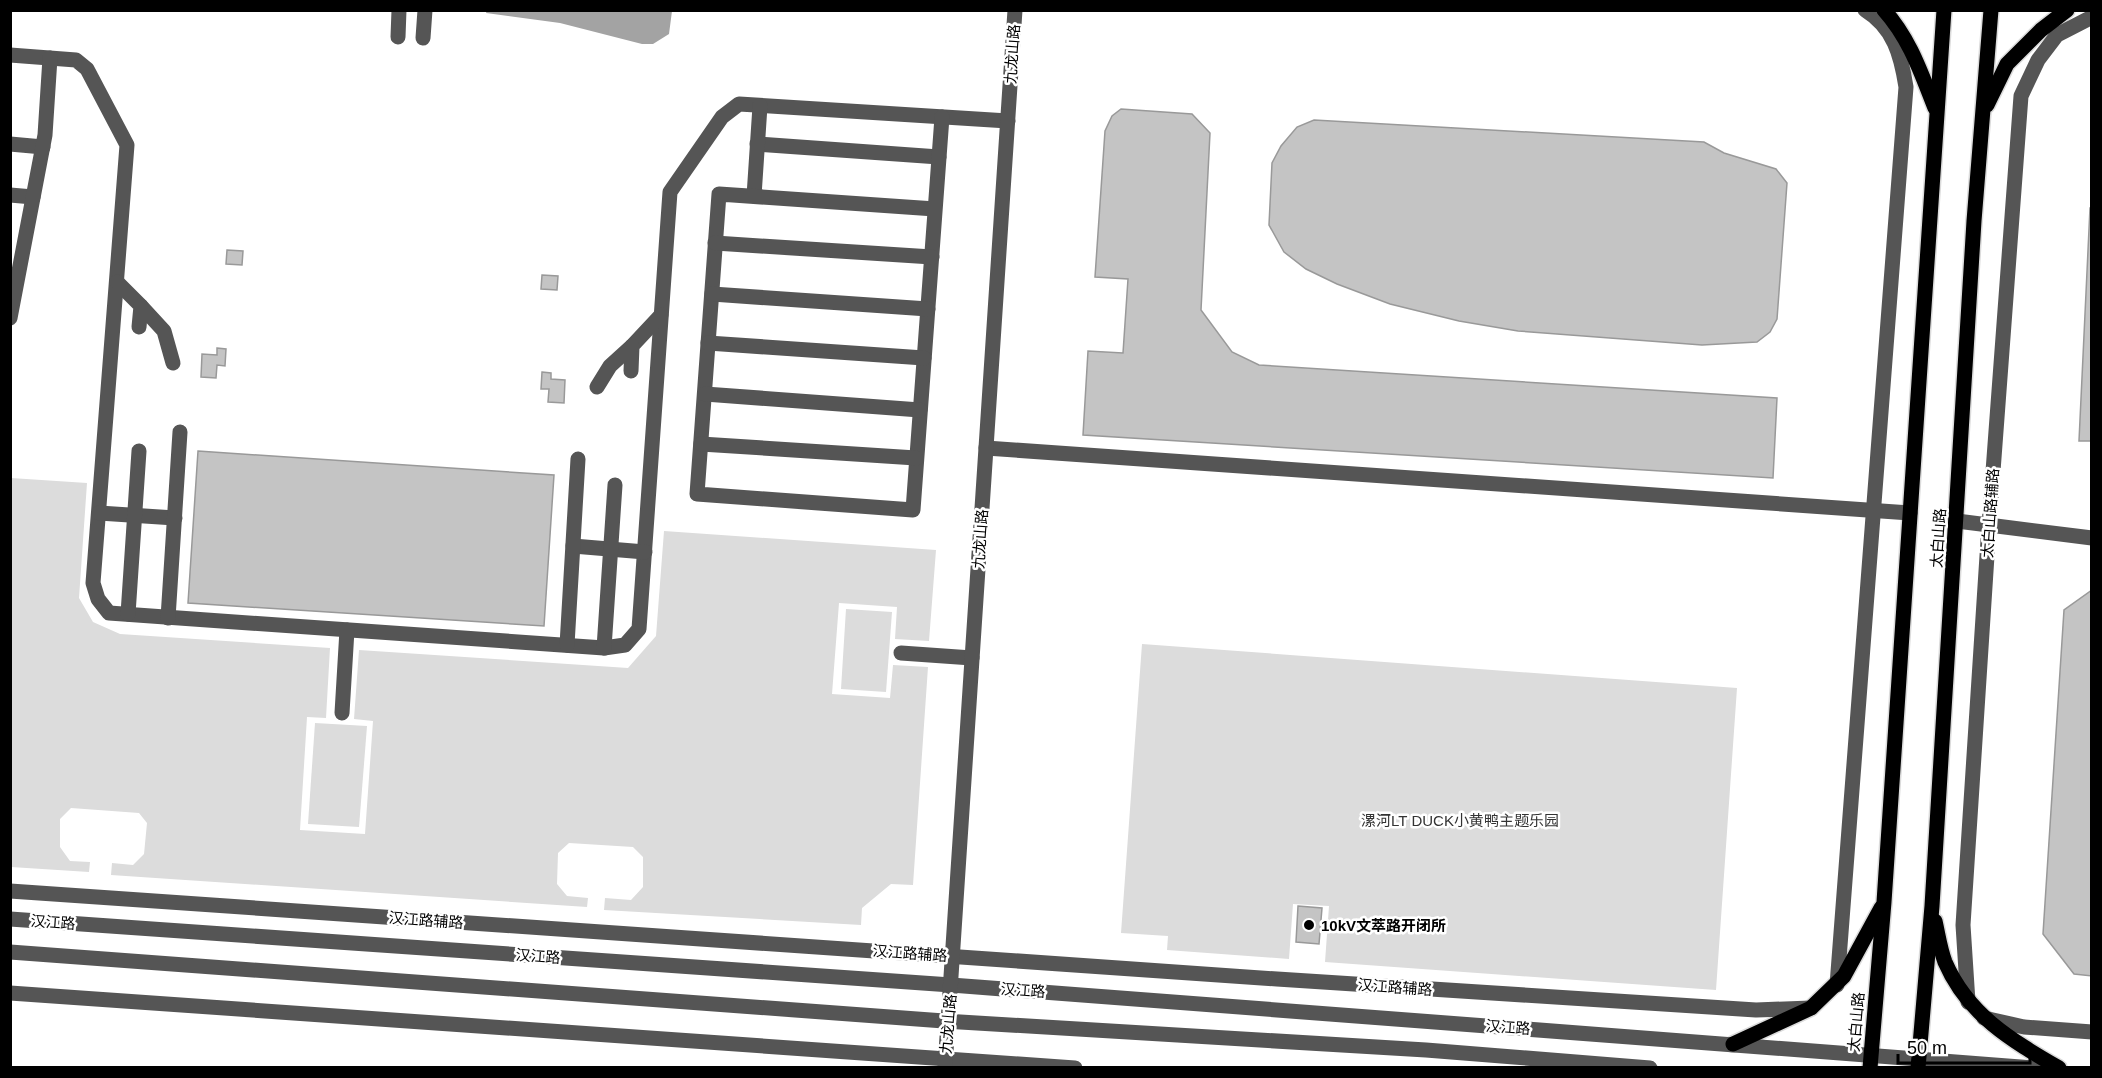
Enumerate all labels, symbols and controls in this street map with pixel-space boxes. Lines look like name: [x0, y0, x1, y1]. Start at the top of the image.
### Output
street label: 九龙山路: [1001, 23, 1023, 85]
street label: 太白山路辅路: [1978, 468, 2002, 558]
street label: 太白山路: [1927, 507, 1949, 569]
street label: 九龙山路: [969, 508, 991, 570]
park label: 漯河LT DUCK小黄鸭主题乐园: [1361, 812, 1559, 829]
street label: 汉江路辅路: [388, 909, 464, 931]
street label: 汉江路: [30, 912, 76, 932]
place label: 10kV文萃路开闭所: [1321, 917, 1446, 934]
marker: 10kV文萃路开闭所: [1302, 918, 1316, 932]
street label: 汉江路辅路: [872, 942, 948, 964]
street label: 汉江路: [515, 946, 561, 966]
street label: 汉江路辅路: [1357, 976, 1433, 998]
street label: 汉江路: [1000, 980, 1046, 1000]
street label: 太白山路: [1845, 991, 1867, 1053]
street label: 九龙山路: [937, 993, 959, 1055]
street label: 汉江路: [1485, 1017, 1531, 1037]
scale bar: [1898, 1027, 2030, 1065]
text: 50 m: [1907, 1038, 1947, 1058]

